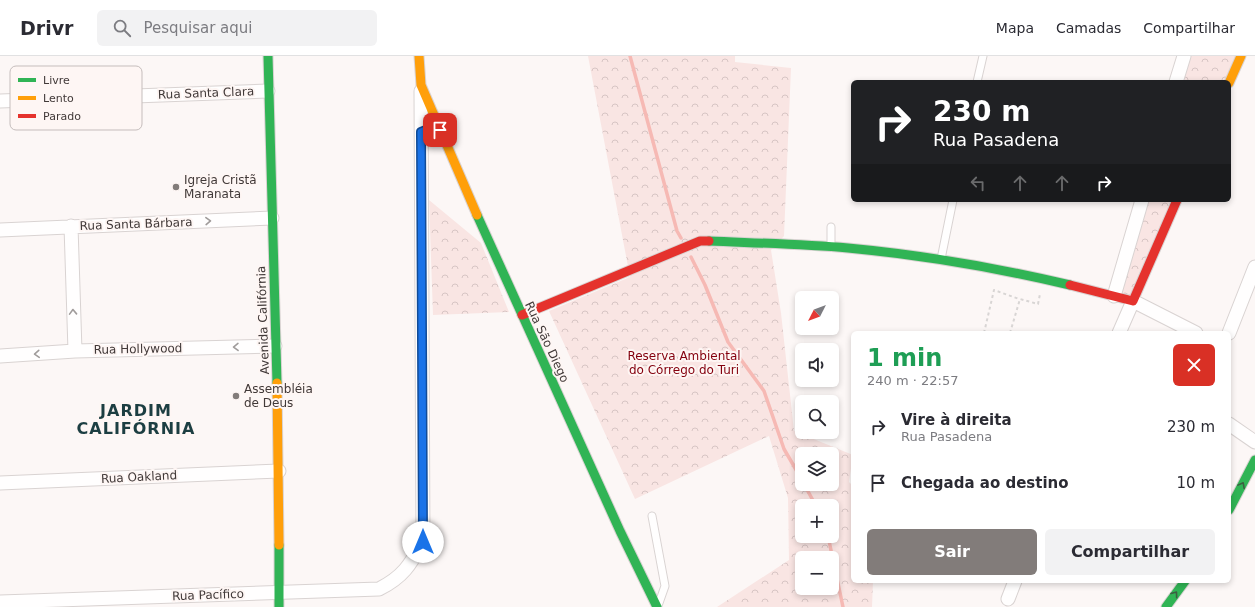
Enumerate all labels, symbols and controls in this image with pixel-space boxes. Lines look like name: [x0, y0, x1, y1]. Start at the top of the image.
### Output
search box: [97, 10, 377, 46]
text: Drivr: [20, 17, 73, 39]
icon: search: [111, 17, 133, 39]
text: Pesquisar aqui: [143, 19, 253, 37]
text: Mapa: [996, 20, 1034, 36]
text: Camadas: [1056, 20, 1121, 36]
text: Compartilhar: [1143, 20, 1235, 36]
legend: [10, 66, 142, 130]
text: Livre: [43, 74, 70, 87]
street label: Rua Santa Clara: [158, 84, 254, 102]
text: Lento: [43, 92, 74, 105]
text: 230 m: [933, 95, 1030, 128]
icon: right: [867, 96, 919, 148]
text: Parado: [43, 110, 81, 123]
pin: [423, 113, 457, 147]
icon: arrive: [429, 119, 451, 141]
text: Rua Pasadena: [933, 129, 1059, 150]
icon: left: [967, 172, 989, 194]
icon: ahead: [1009, 172, 1031, 194]
icon: ahead: [1051, 172, 1073, 194]
icon: right: [1093, 172, 1115, 194]
place label: Igreja Cristã Maranata: [184, 173, 257, 201]
marker: Igreja Cristã Maranata: [171, 182, 181, 192]
street label: Rua Santa Bárbara: [79, 215, 193, 233]
one-way arrow: [205, 216, 211, 225]
street label: Avenida Califórnia: [254, 265, 272, 375]
north arrow: [795, 291, 839, 335]
map controls: [795, 291, 839, 595]
street label: Rua São Diego: [522, 299, 572, 385]
one-way arrow: [69, 309, 78, 315]
street label: Rua Hollywood: [93, 341, 183, 357]
one-way arrow: [233, 343, 239, 351]
button: sound: [795, 343, 839, 387]
text: 1 min: [867, 344, 942, 372]
button: close: [1173, 344, 1215, 386]
one-way arrow: [34, 349, 40, 358]
park label: Reserva Ambiental do Córrego do Turi: [627, 349, 741, 377]
text: 240 m · 22:57: [867, 373, 958, 388]
place label: Assembléia de Deus: [244, 382, 313, 410]
marker: Assembléia de Deus: [231, 391, 241, 401]
button: search: [795, 395, 839, 439]
district label: JARDIM CALIFÓRNIA: [77, 401, 195, 438]
text: Vire à direita: [901, 411, 1012, 429]
icon: right: [867, 416, 889, 438]
text: 230 m: [1167, 418, 1215, 436]
text: Rua Pasadena: [901, 429, 992, 444]
button: layers: [795, 447, 839, 491]
street label: Rua Oakland: [101, 468, 177, 486]
icon: arrive: [867, 472, 889, 494]
text: Chegada ao destino: [901, 474, 1069, 492]
text: 10 m: [1177, 474, 1215, 492]
one-way arrow: [1237, 482, 1245, 489]
button: +: [795, 499, 839, 543]
position arrow: [402, 521, 444, 563]
button: Sair: [867, 529, 1037, 575]
button: Compartilhar: [1045, 529, 1215, 575]
button: −: [795, 551, 839, 595]
street label: Rua Pacífico: [172, 587, 244, 603]
one-way arrow: [1170, 591, 1178, 598]

